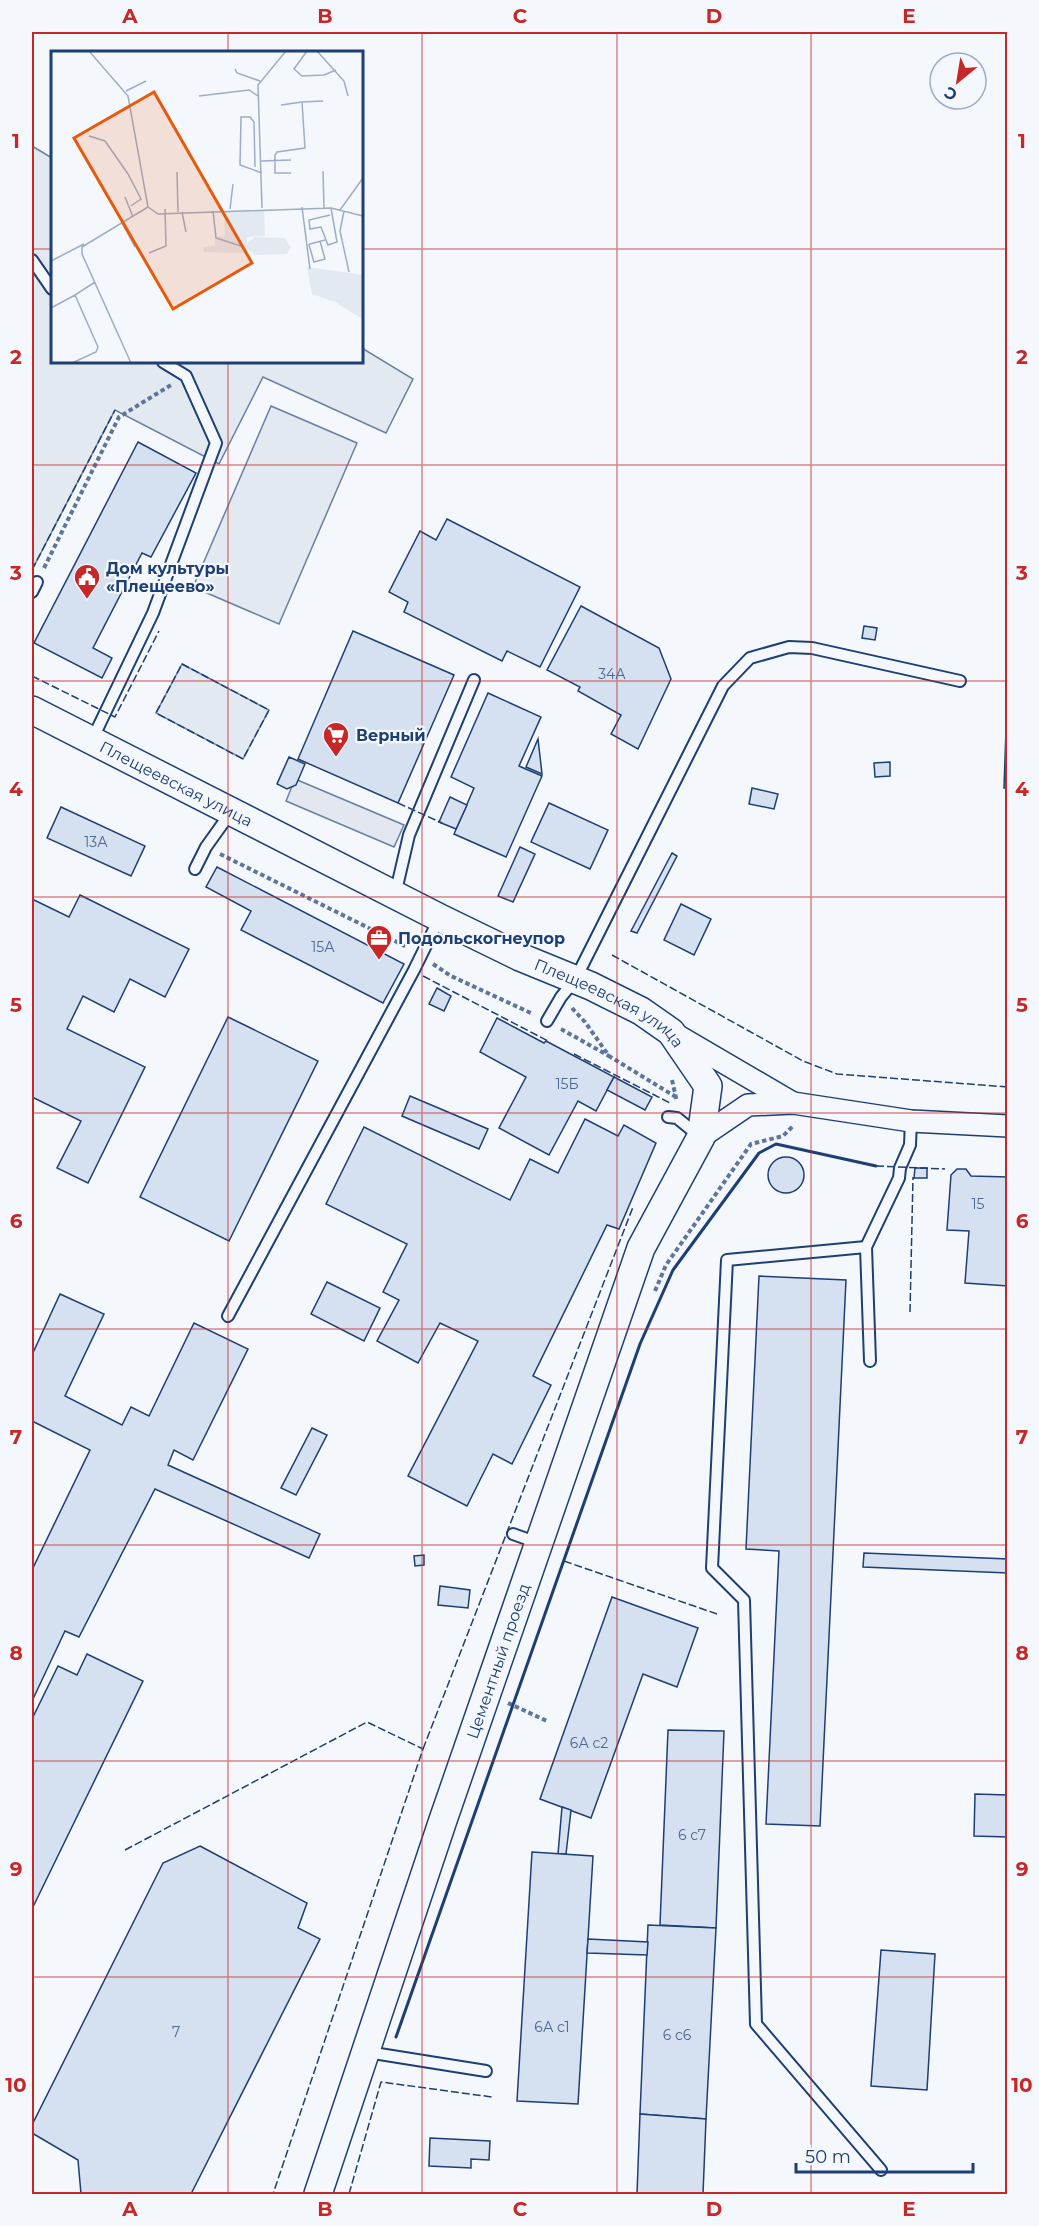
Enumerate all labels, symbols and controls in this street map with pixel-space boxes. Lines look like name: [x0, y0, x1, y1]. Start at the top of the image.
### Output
text: A: [121, 4, 138, 28]
text: B: [317, 4, 333, 28]
text: C: [513, 4, 528, 28]
text: D: [706, 4, 722, 28]
text: E: [902, 4, 916, 28]
inset map: [51, 51, 363, 363]
north arrow: [928, 51, 988, 111]
text: С: [941, 82, 961, 105]
text: 1: [12, 129, 20, 153]
text: 1: [1018, 129, 1026, 153]
text: 2: [10, 345, 22, 369]
text: 2: [1016, 345, 1028, 369]
place label: Дом культуры «Плещеево»: [106, 559, 229, 596]
text: 3: [9, 561, 22, 585]
text: 3: [1015, 561, 1028, 585]
public building icon: Дом культуры «Плещеево»: [72, 562, 102, 600]
house number: 34А: [598, 665, 626, 683]
supermarket icon: Верный: [321, 720, 351, 758]
place label: Верный: [356, 726, 426, 745]
street label: Плещеевская улица: [97, 737, 256, 831]
text: 4: [9, 777, 23, 801]
text: 4: [1015, 777, 1029, 801]
house number: 13А: [84, 833, 108, 851]
office icon: Подольскогнеупор: [364, 923, 394, 961]
place label: Подольскогнеупор: [398, 929, 565, 948]
house number: 15А: [311, 938, 335, 956]
street label: Плещеевская улица: [532, 955, 688, 1051]
text: 5: [10, 993, 22, 1017]
text: 5: [1016, 993, 1028, 1017]
house number: 15Б: [555, 1075, 579, 1093]
house number: 15: [972, 1195, 985, 1213]
text: 6: [10, 1209, 23, 1233]
text: 6: [1016, 1209, 1029, 1233]
text: 7: [10, 1425, 22, 1449]
text: 7: [1016, 1425, 1028, 1449]
street label: Цементный проезд: [463, 1581, 534, 1741]
text: 8: [9, 1641, 23, 1665]
text: 8: [1015, 1641, 1029, 1665]
house number: 6А с2: [570, 1734, 608, 1752]
house number: 6 с7: [678, 1826, 706, 1844]
text: 9: [10, 1857, 22, 1881]
text: 9: [1016, 1857, 1028, 1881]
house number: 6А с1: [534, 2018, 570, 2036]
house number: 7: [172, 2023, 180, 2041]
house number: 6 с6: [663, 2026, 692, 2044]
text: 10: [5, 2073, 27, 2097]
text: 10: [1011, 2073, 1033, 2097]
scale bar: [796, 2136, 973, 2174]
text: 50 m: [805, 2146, 851, 2168]
text: A: [121, 2197, 138, 2221]
text: B: [317, 2197, 333, 2221]
text: C: [513, 2197, 528, 2221]
text: D: [706, 2197, 722, 2221]
text: E: [902, 2197, 916, 2221]

